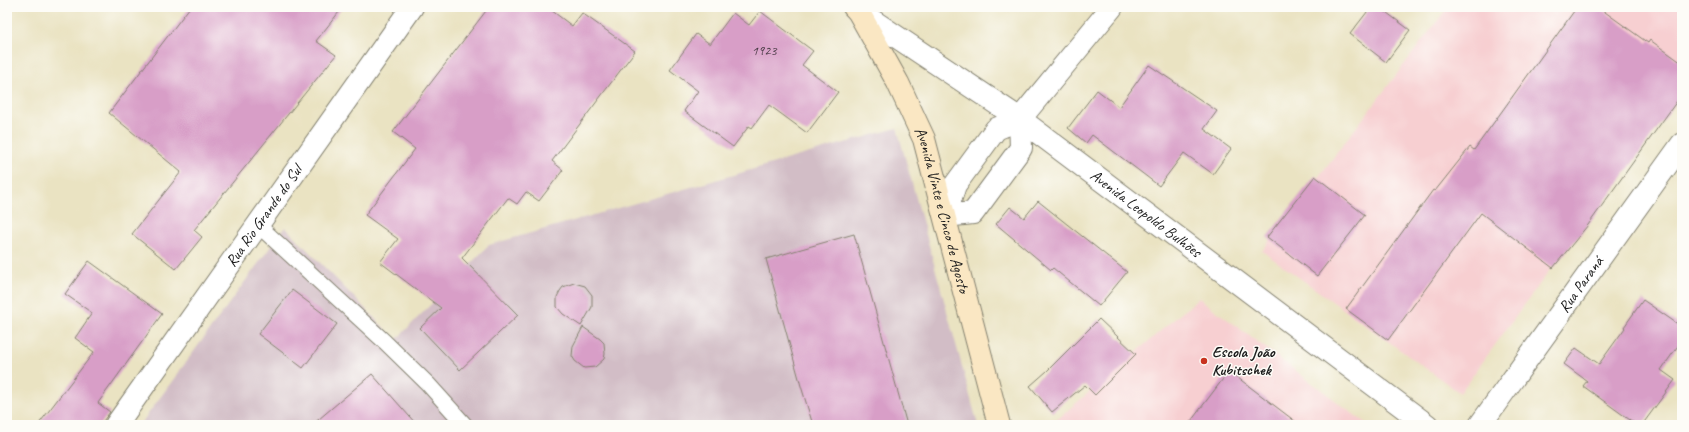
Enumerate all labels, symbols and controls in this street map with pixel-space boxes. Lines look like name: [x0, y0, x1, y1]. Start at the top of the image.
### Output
house number: 1923: [751, 42, 778, 59]
street label: Avenida Vinte e Cinco de Agosto: [910, 124, 975, 297]
street label: Rua Rio Grande do Sul: [221, 159, 309, 271]
street label: Avenida Leopoldo Bulhões: [1086, 165, 1206, 263]
street label: Rua Paraná: [1554, 251, 1609, 317]
place label: Escola João Kubitschek: [1212, 342, 1276, 380]
marker: Escola João Kubitschek: [1199, 356, 1209, 366]

